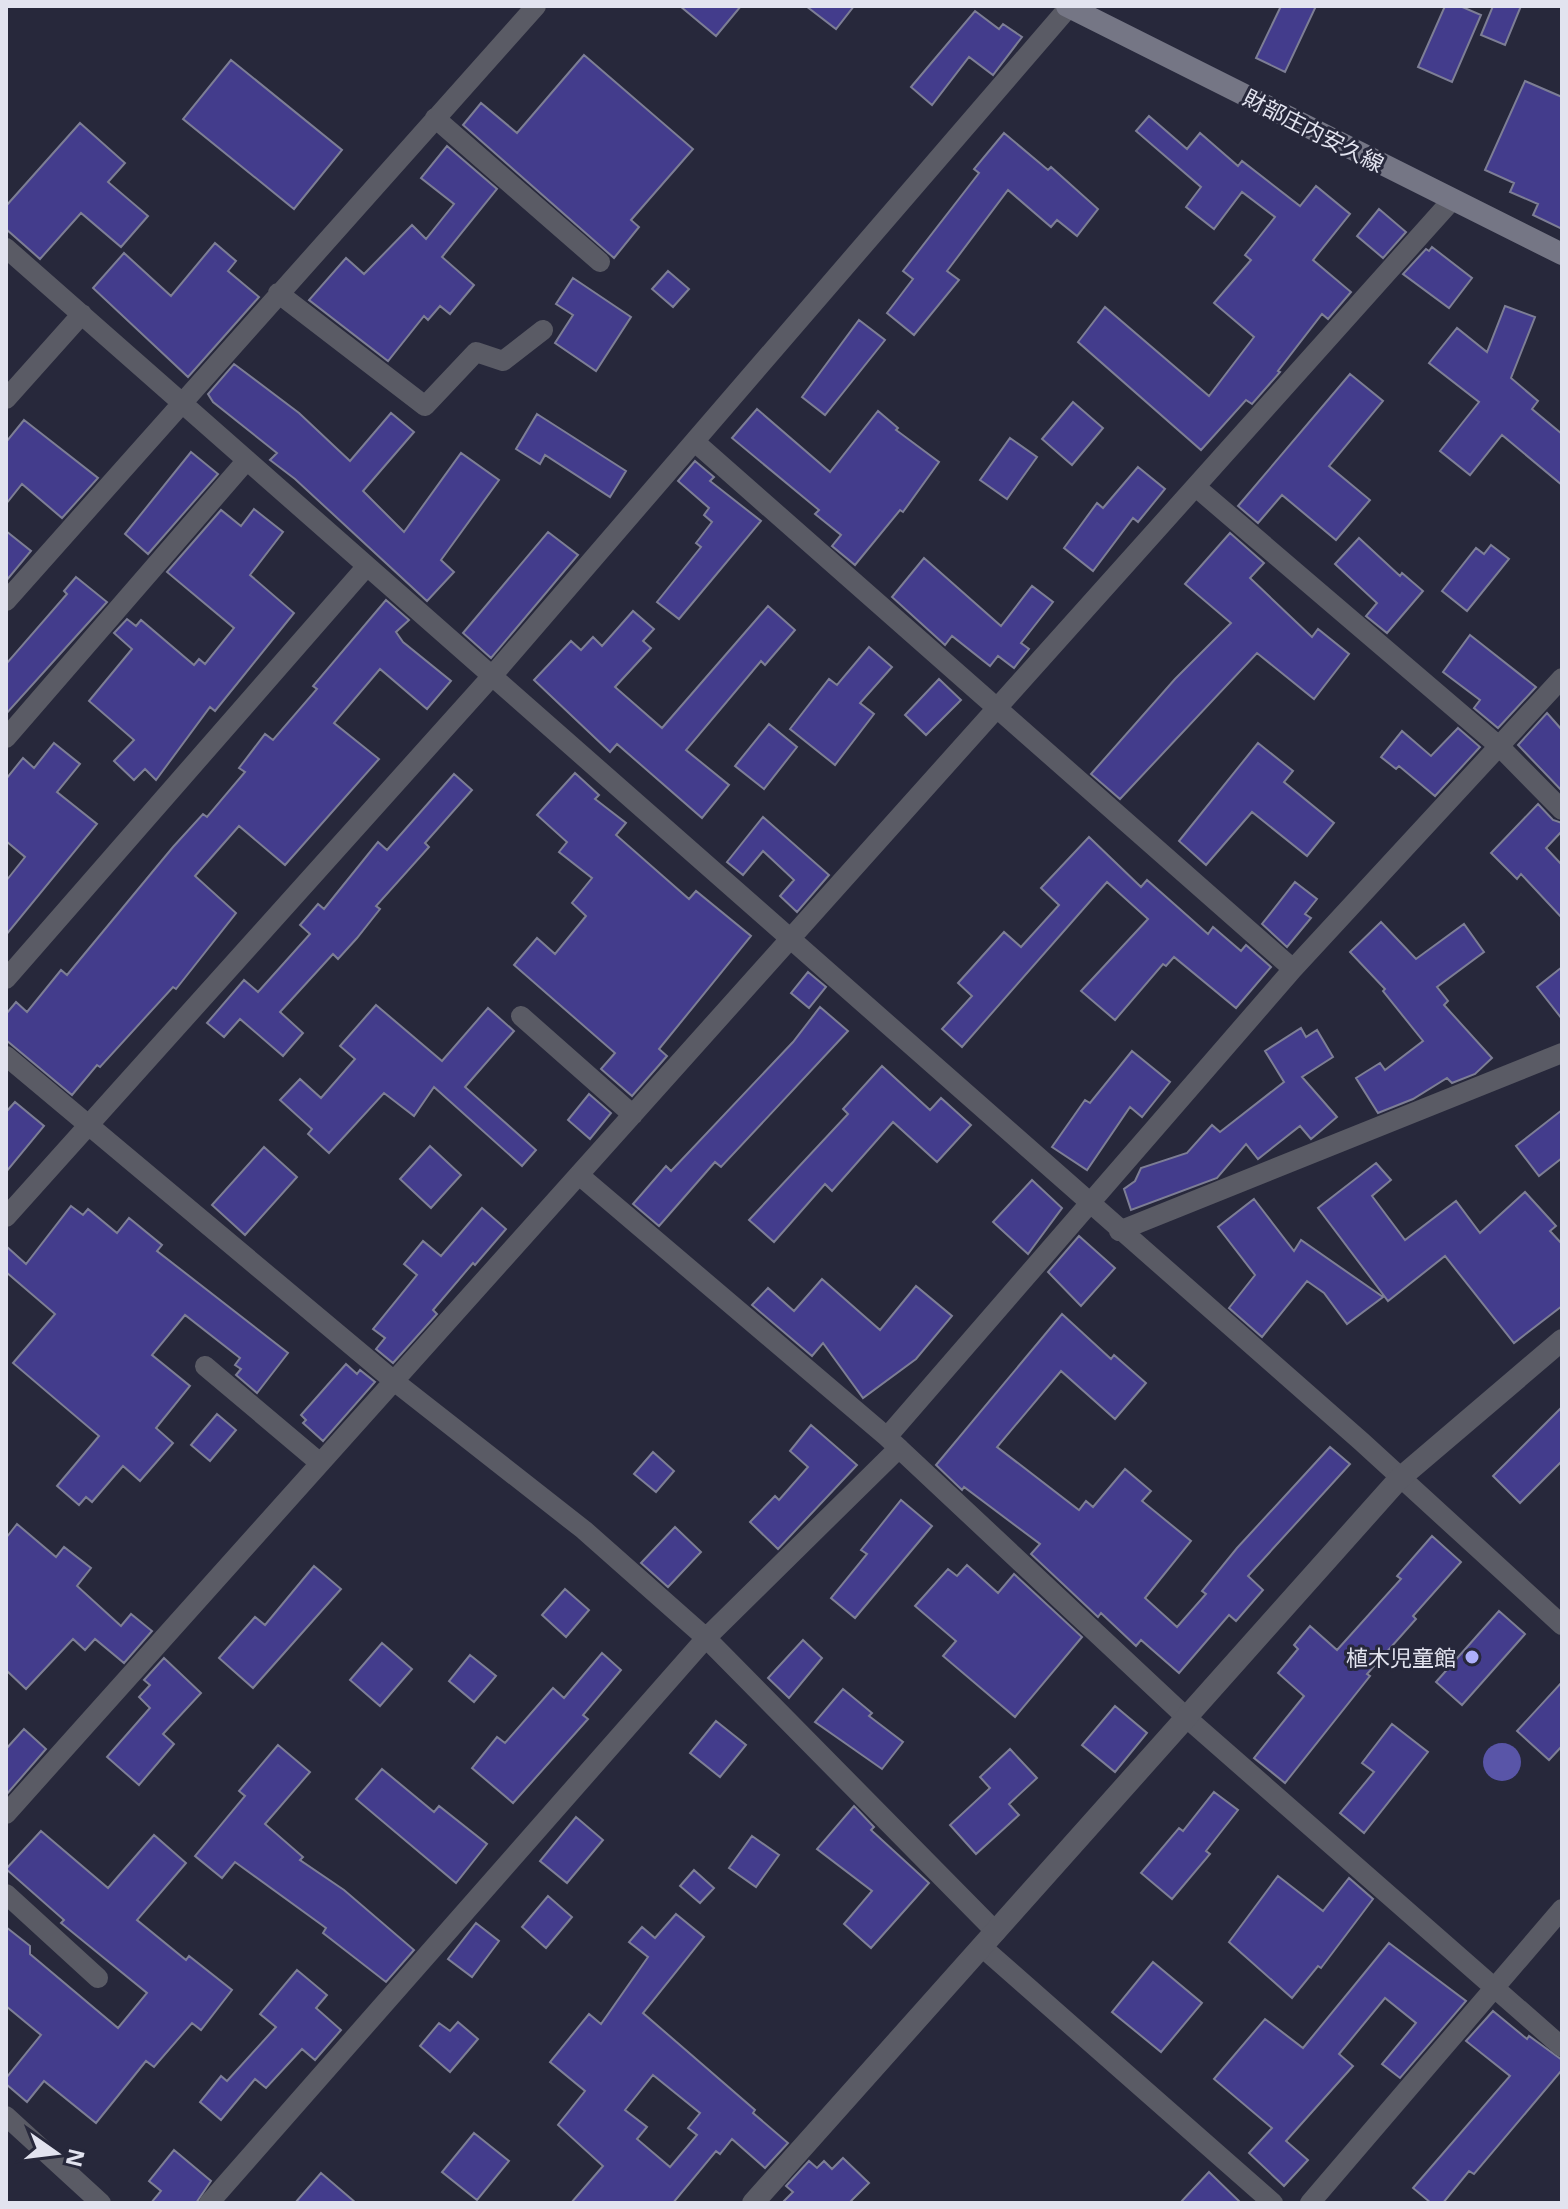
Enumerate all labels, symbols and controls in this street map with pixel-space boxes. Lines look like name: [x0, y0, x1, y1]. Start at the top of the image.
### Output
street label: 財部庄内安久線: [1239, 82, 1389, 178]
place label: 植木児童館: [1346, 1642, 1456, 1672]
marker: 植木児童館: [1463, 1648, 1481, 1666]
north arrow: [16, 2113, 96, 2193]
text: N: [60, 2146, 93, 2170]

